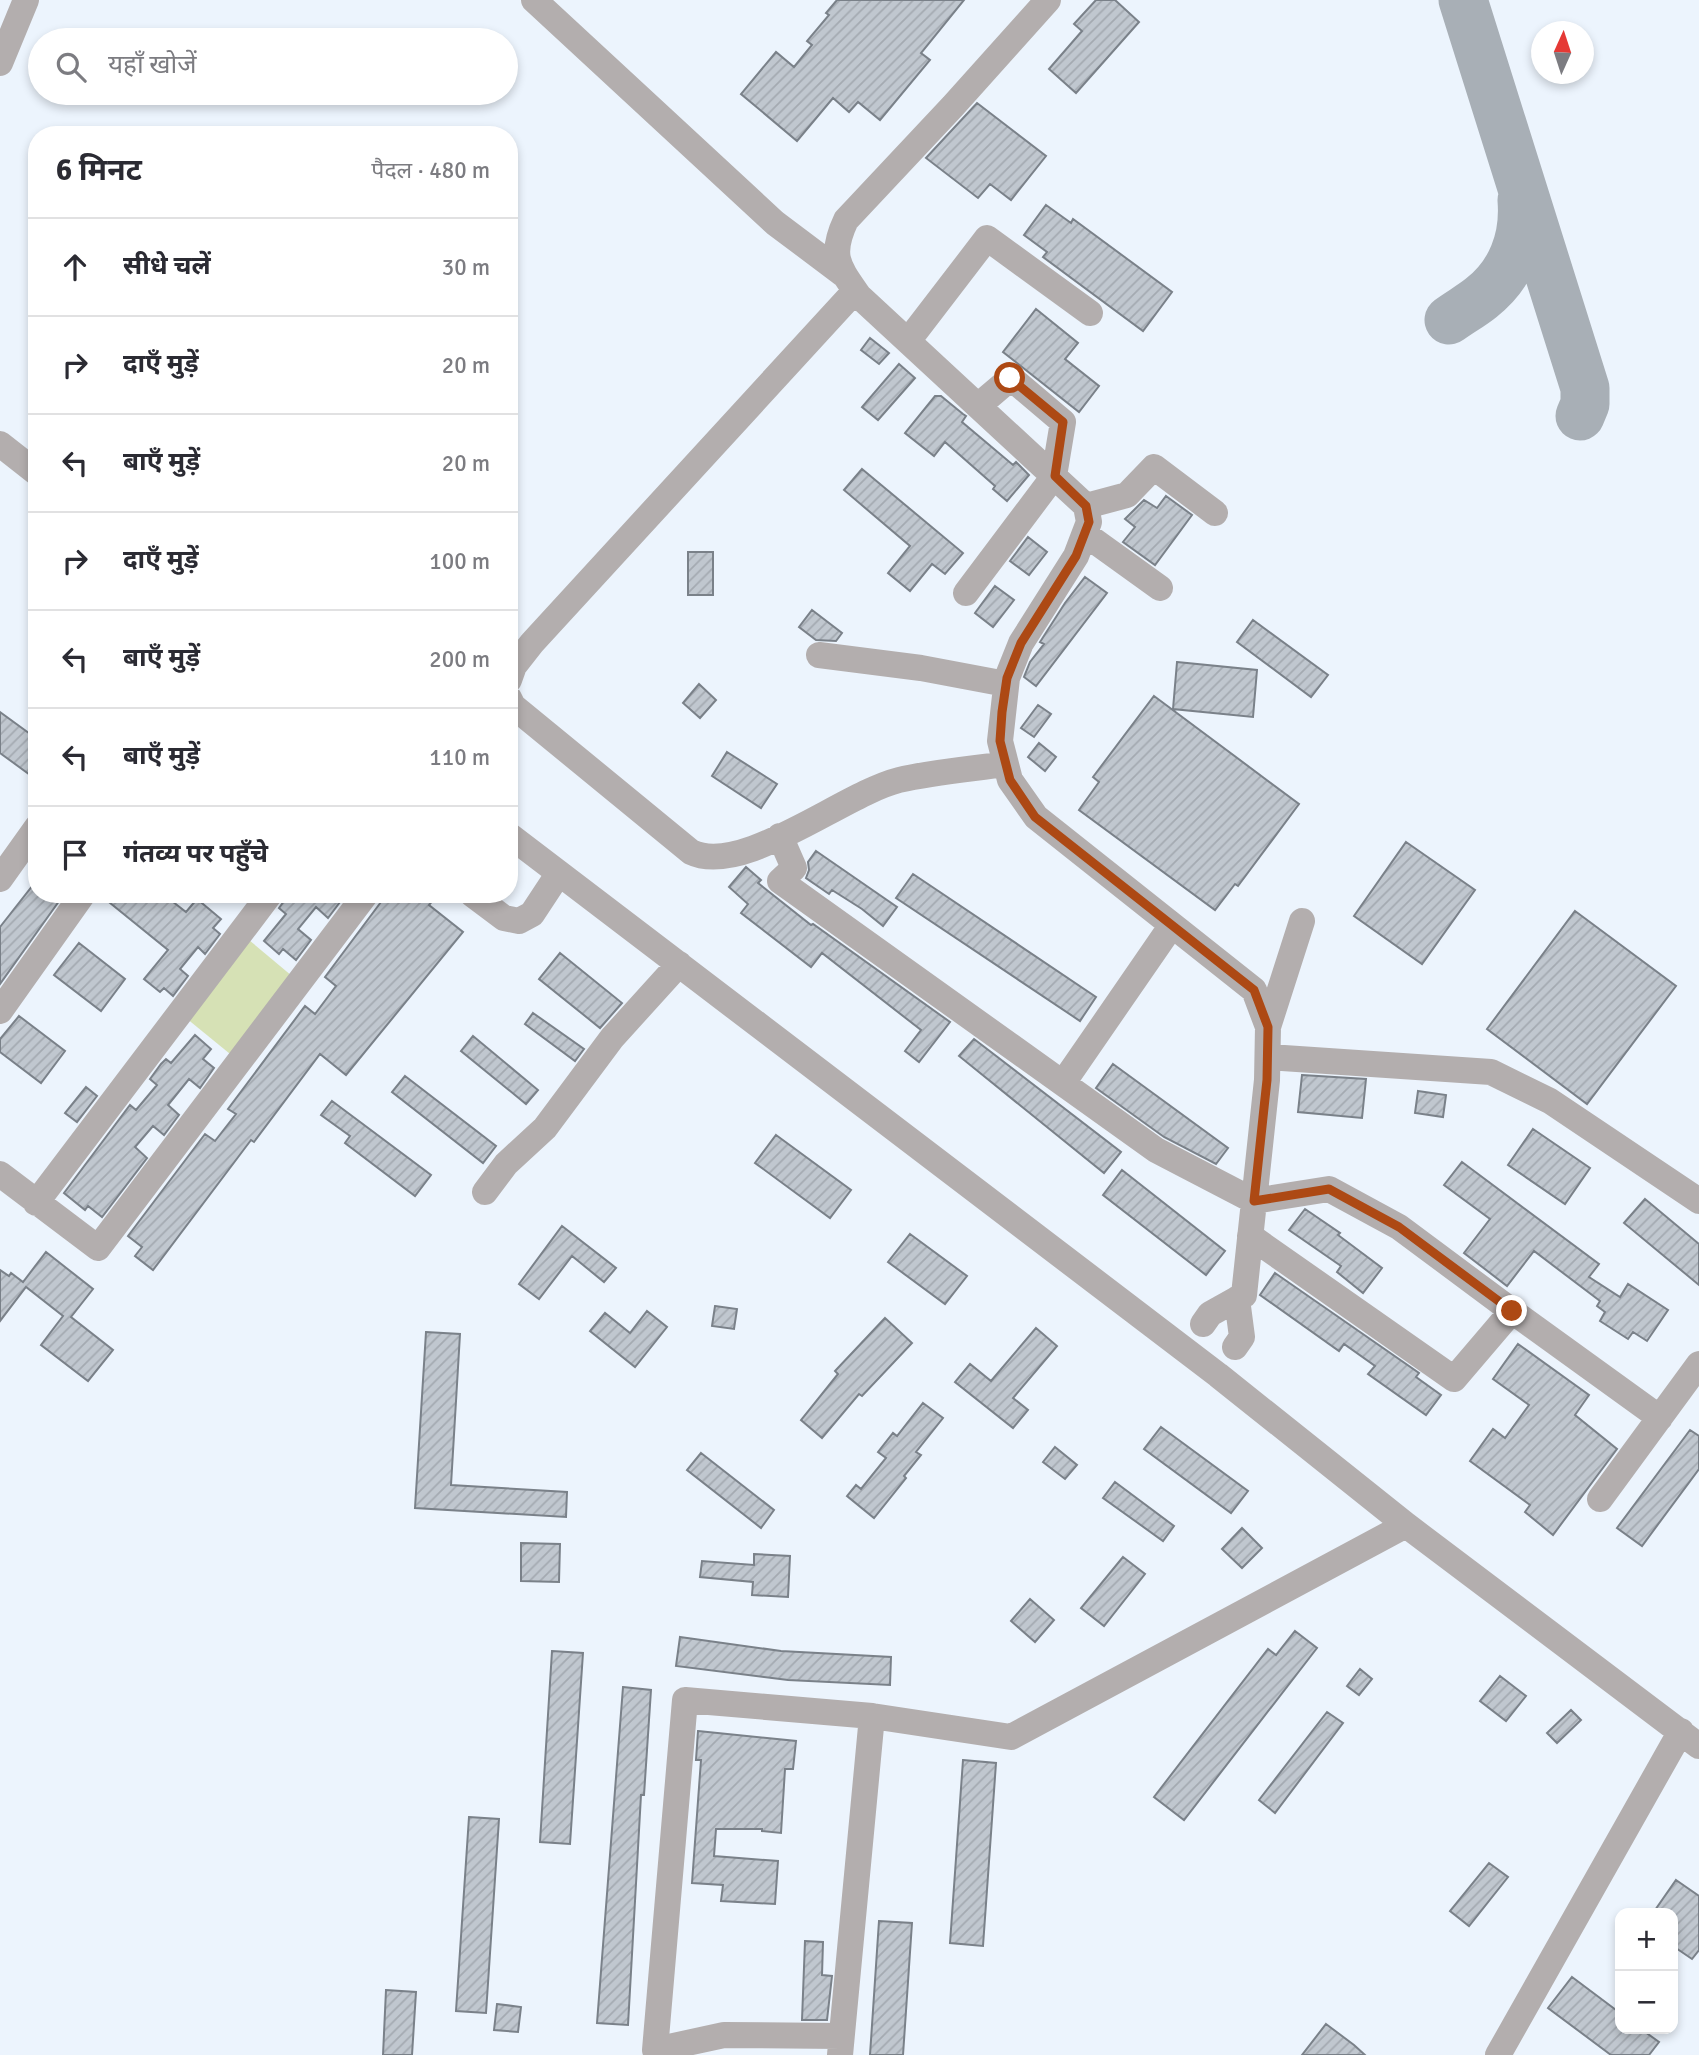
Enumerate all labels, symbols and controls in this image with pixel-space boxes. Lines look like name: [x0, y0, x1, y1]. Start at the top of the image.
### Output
north arrow: [1531, 21, 1594, 84]
search box: [28, 28, 518, 105]
icon: search: [52, 48, 90, 86]
text: यहाँ खोजें: [108, 49, 197, 81]
text: 6 मिनट: [56, 152, 142, 189]
text: पैदल · 480 m: [371, 156, 490, 185]
icon: ahead: [56, 248, 94, 286]
text: सीधे चलें: [123, 250, 211, 282]
text: 30 m: [442, 253, 490, 282]
icon: right: [56, 346, 94, 384]
text: दाएँ मुड़ें: [123, 348, 199, 380]
text: 20 m: [442, 351, 490, 380]
route start: [994, 362, 1025, 393]
icon: left: [56, 444, 94, 482]
text: बाएँ मुड़ें: [123, 446, 200, 478]
text: 20 m: [442, 449, 490, 478]
icon: right: [56, 542, 94, 580]
text: दाएँ मुड़ें: [123, 544, 199, 576]
text: 100 m: [429, 547, 490, 576]
icon: left: [56, 640, 94, 678]
text: बाएँ मुड़ें: [123, 642, 200, 674]
text: 200 m: [429, 645, 490, 674]
icon: left: [56, 738, 94, 776]
text: बाएँ मुड़ें: [123, 740, 200, 772]
text: 110 m: [429, 743, 490, 772]
icon: arrive: [56, 836, 94, 874]
text: गंतव्य पर पहुँचे: [123, 838, 268, 870]
route end: [1496, 1295, 1527, 1326]
map controls: [1615, 1908, 1678, 2034]
button: +: [1615, 1908, 1678, 1971]
button: −: [1615, 1971, 1678, 2034]

